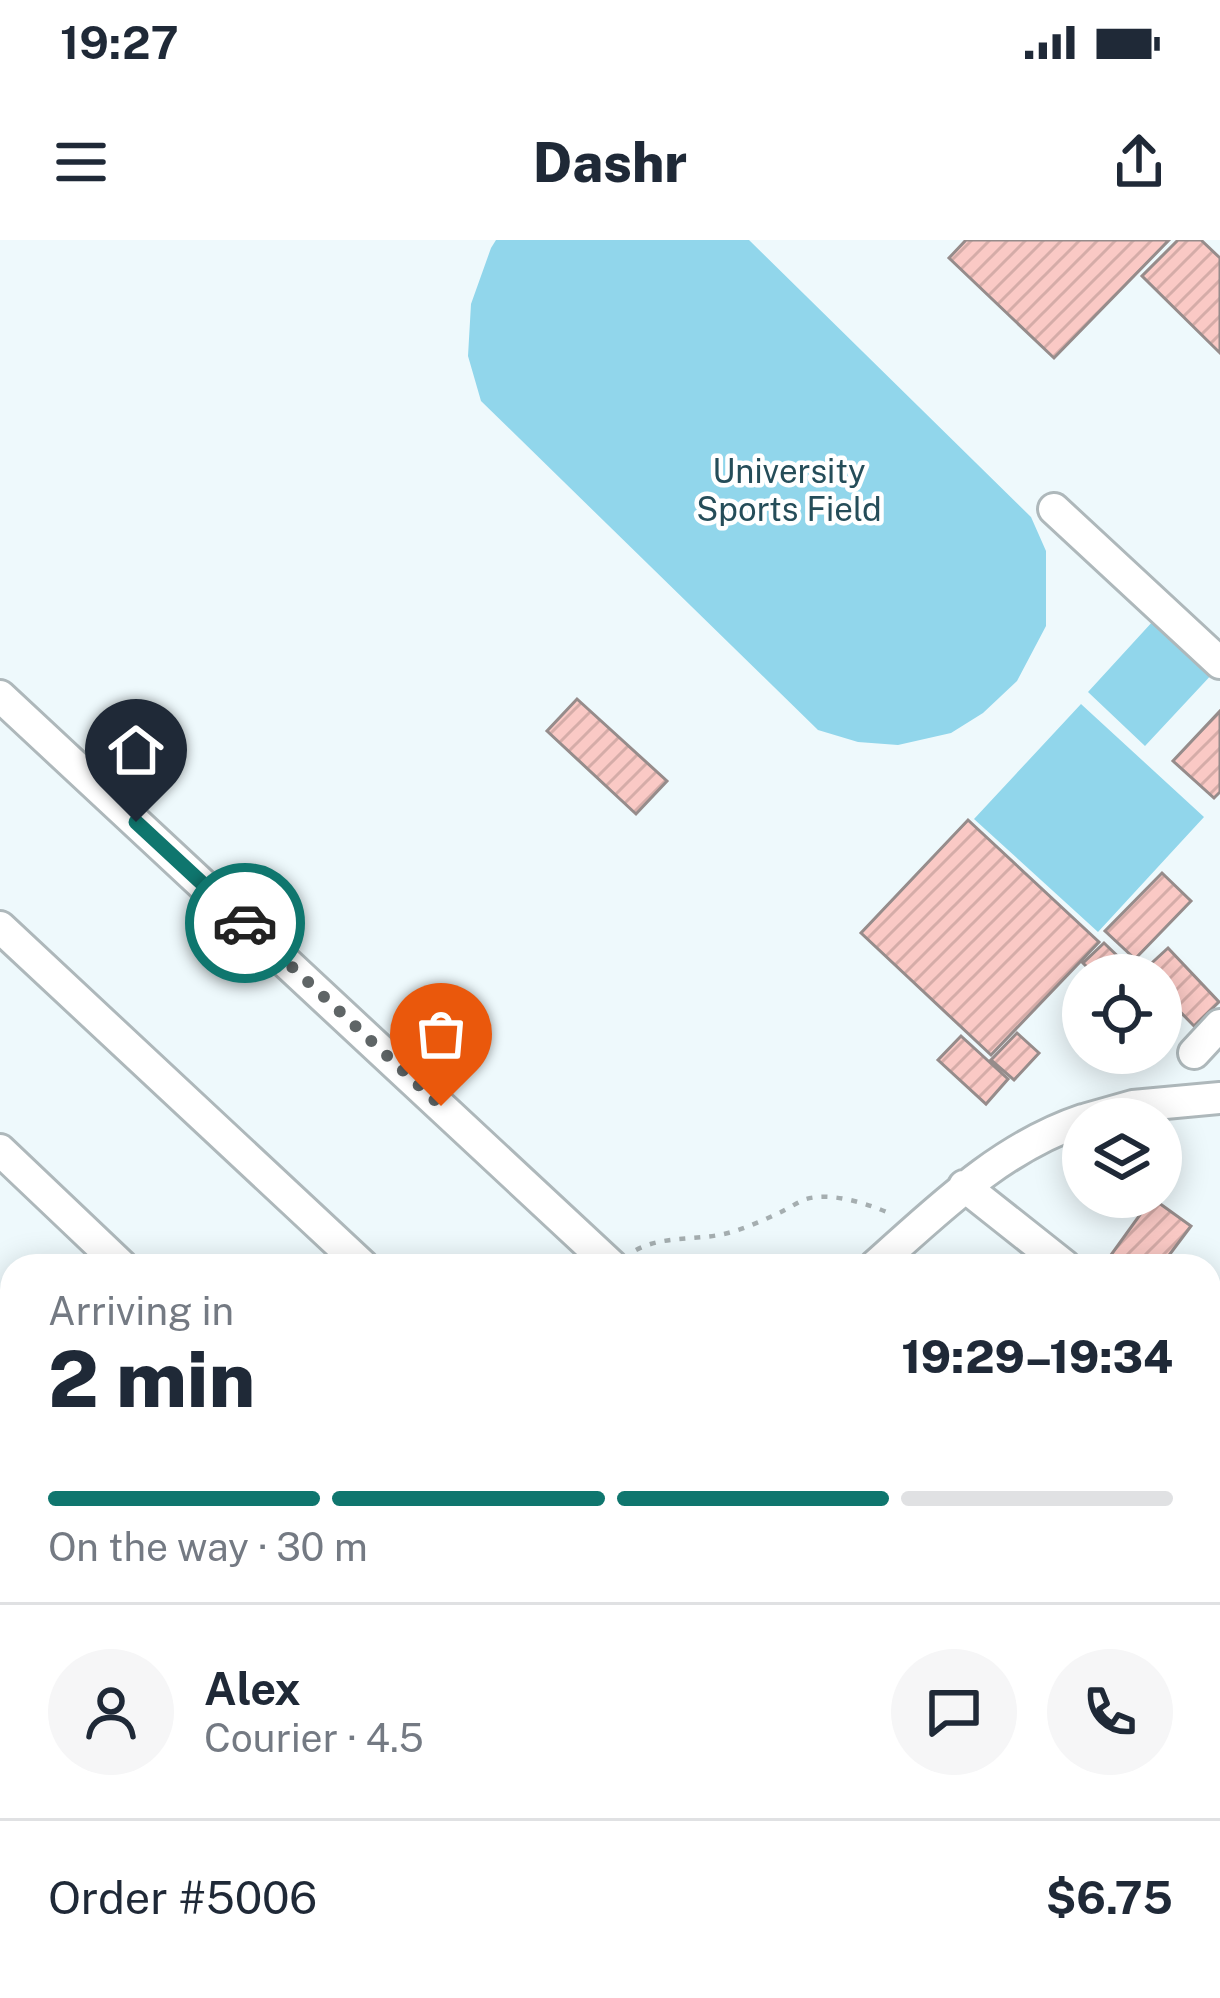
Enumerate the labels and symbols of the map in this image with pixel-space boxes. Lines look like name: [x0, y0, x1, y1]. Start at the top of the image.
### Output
park label: University Sports Field: [696, 452, 882, 528]
pin: [85, 699, 187, 822]
courier: [185, 863, 305, 983]
pin: [390, 983, 492, 1106]

